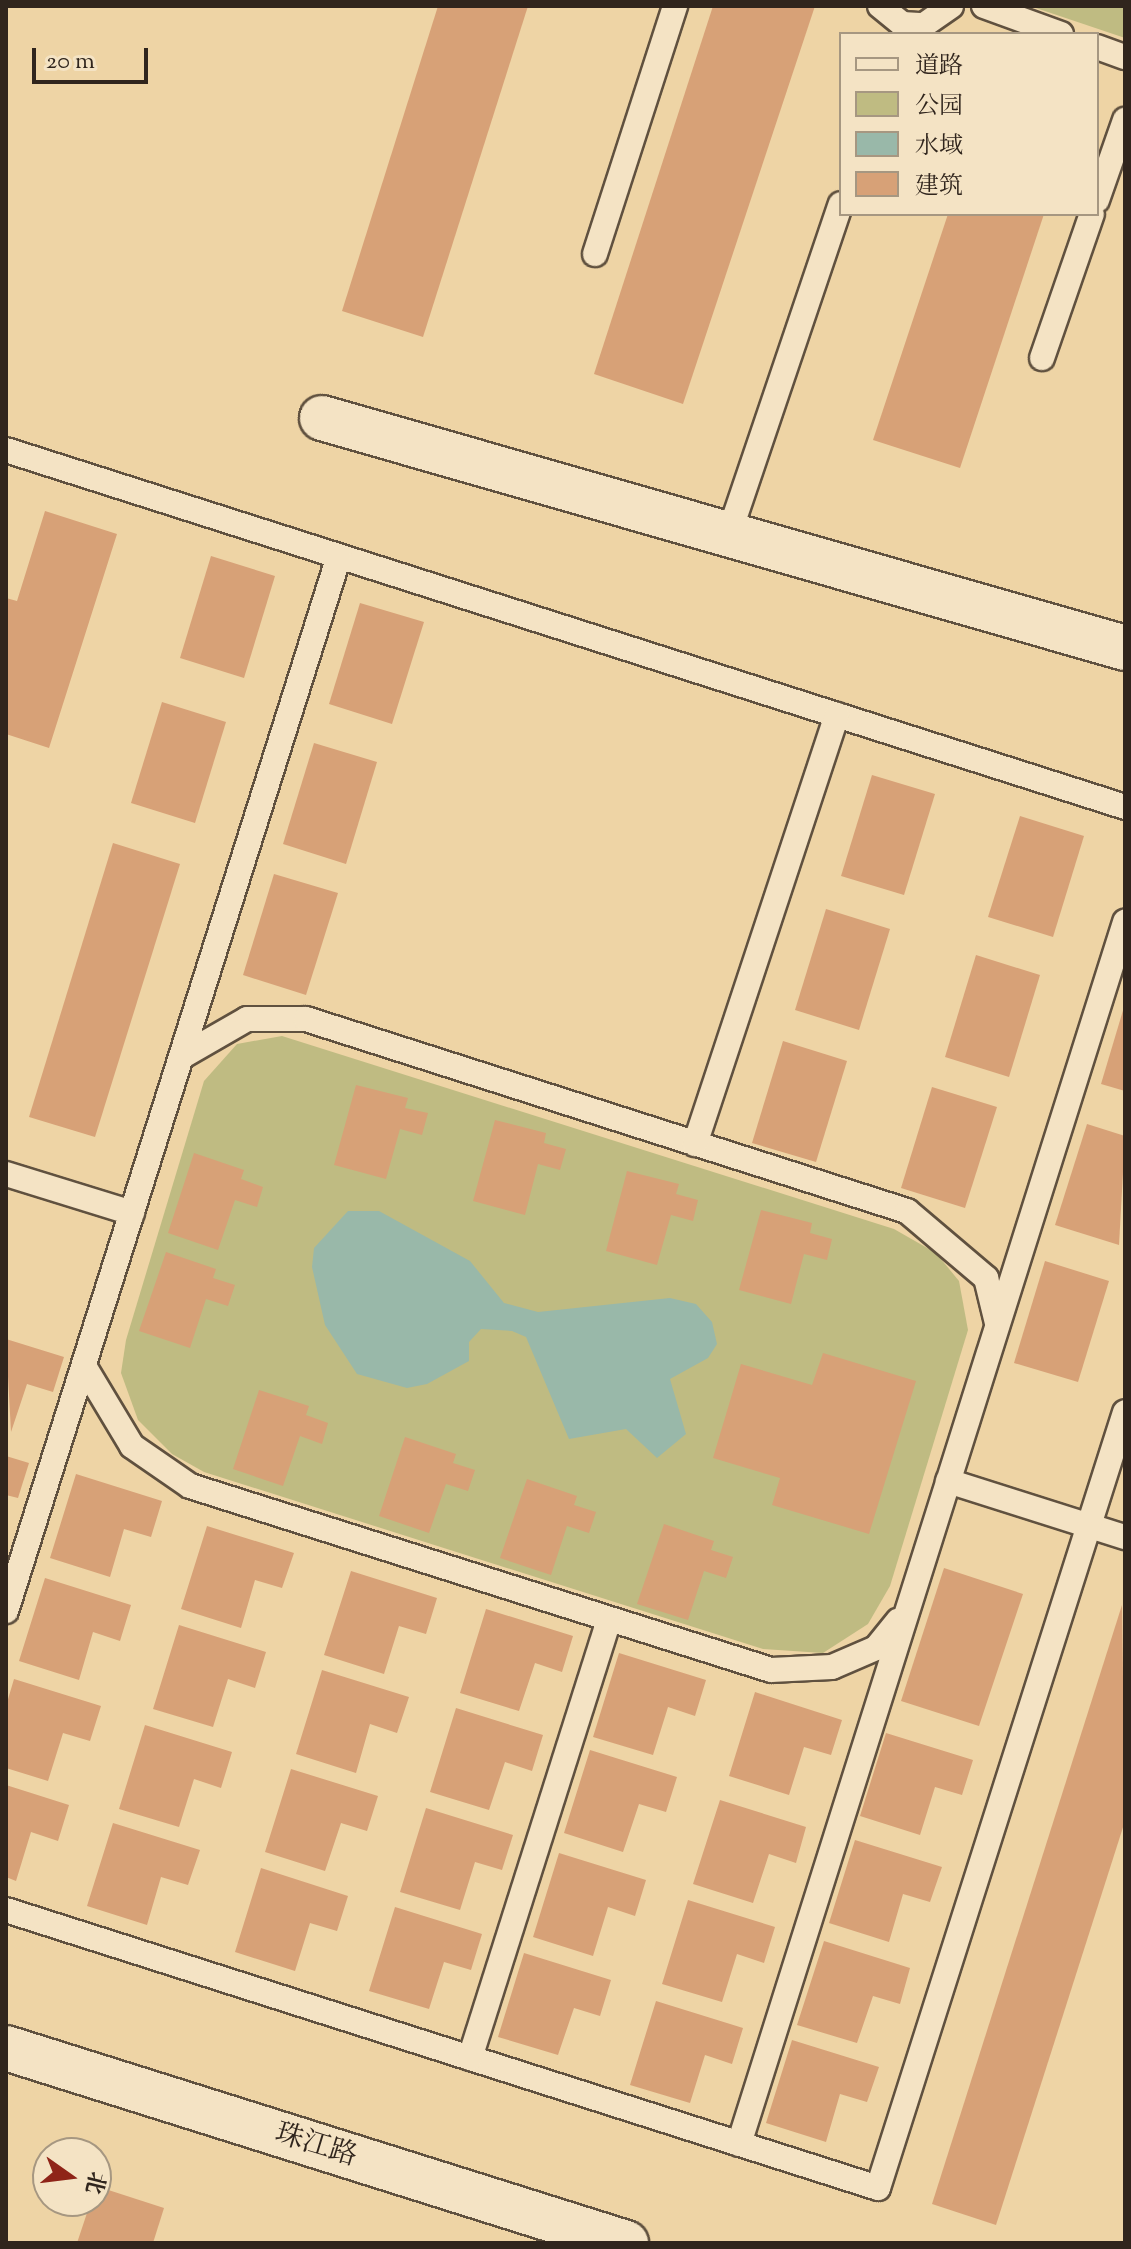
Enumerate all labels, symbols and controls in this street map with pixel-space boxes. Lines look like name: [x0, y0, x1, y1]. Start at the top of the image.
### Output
scale bar: [36, 32, 152, 82]
legend: [839, 32, 1099, 216]
text: 20 m: [46, 45, 95, 79]
text: 道路: [915, 50, 963, 84]
text: 公园: [915, 90, 963, 124]
text: 水域: [915, 130, 963, 164]
text: 建筑: [915, 170, 963, 204]
street label: 珠江路: [271, 2118, 361, 2174]
north arrow: [32, 2137, 112, 2217]
text: 北: [75, 2168, 112, 2197]

